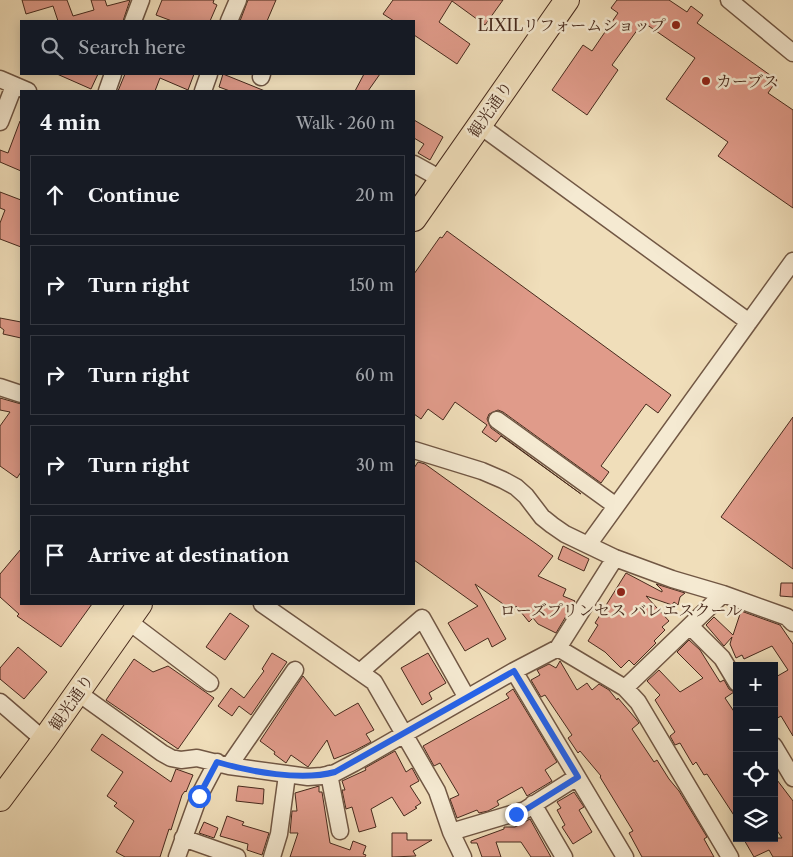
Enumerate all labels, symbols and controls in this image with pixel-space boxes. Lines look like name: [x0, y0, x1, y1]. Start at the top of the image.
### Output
place label: LIXILリフォームショップ: [478, 15, 666, 35]
marker: LIXILリフォームショップ: [670, 19, 682, 31]
search box: [20, 20, 415, 75]
icon: search: [38, 34, 66, 62]
text: Search here: [78, 36, 186, 59]
place label: カーブス: [716, 71, 779, 91]
marker: カーブス: [700, 75, 712, 87]
street label: 観光通り: [463, 77, 517, 141]
text: 4 min: [40, 110, 101, 135]
text: Walk · 260 m: [296, 113, 395, 133]
icon: ahead: [41, 181, 69, 209]
text: Continue: [88, 184, 180, 207]
text: 20 m: [355, 185, 394, 205]
icon: right: [41, 271, 69, 299]
text: Turn right: [88, 274, 189, 297]
text: 150 m: [349, 275, 394, 295]
icon: right: [41, 361, 69, 389]
text: Turn right: [88, 364, 189, 387]
text: 60 m: [355, 365, 394, 385]
icon: right: [41, 451, 69, 479]
text: Turn right: [88, 454, 189, 477]
text: 30 m: [356, 455, 394, 475]
icon: arrive: [41, 541, 69, 569]
text: Arrive at destination: [88, 544, 289, 567]
marker: ローズプリンセス バレエスクール: [615, 586, 627, 598]
place label: ローズプリンセス バレエスクール: [500, 600, 742, 620]
map controls: [733, 662, 778, 842]
button: +: [733, 662, 778, 707]
street label: 観光通り: [44, 670, 98, 734]
button: −: [733, 707, 778, 752]
button: locate: [733, 752, 778, 797]
route start: [188, 785, 211, 808]
button: layers: [733, 797, 778, 842]
route end: [505, 803, 528, 826]

